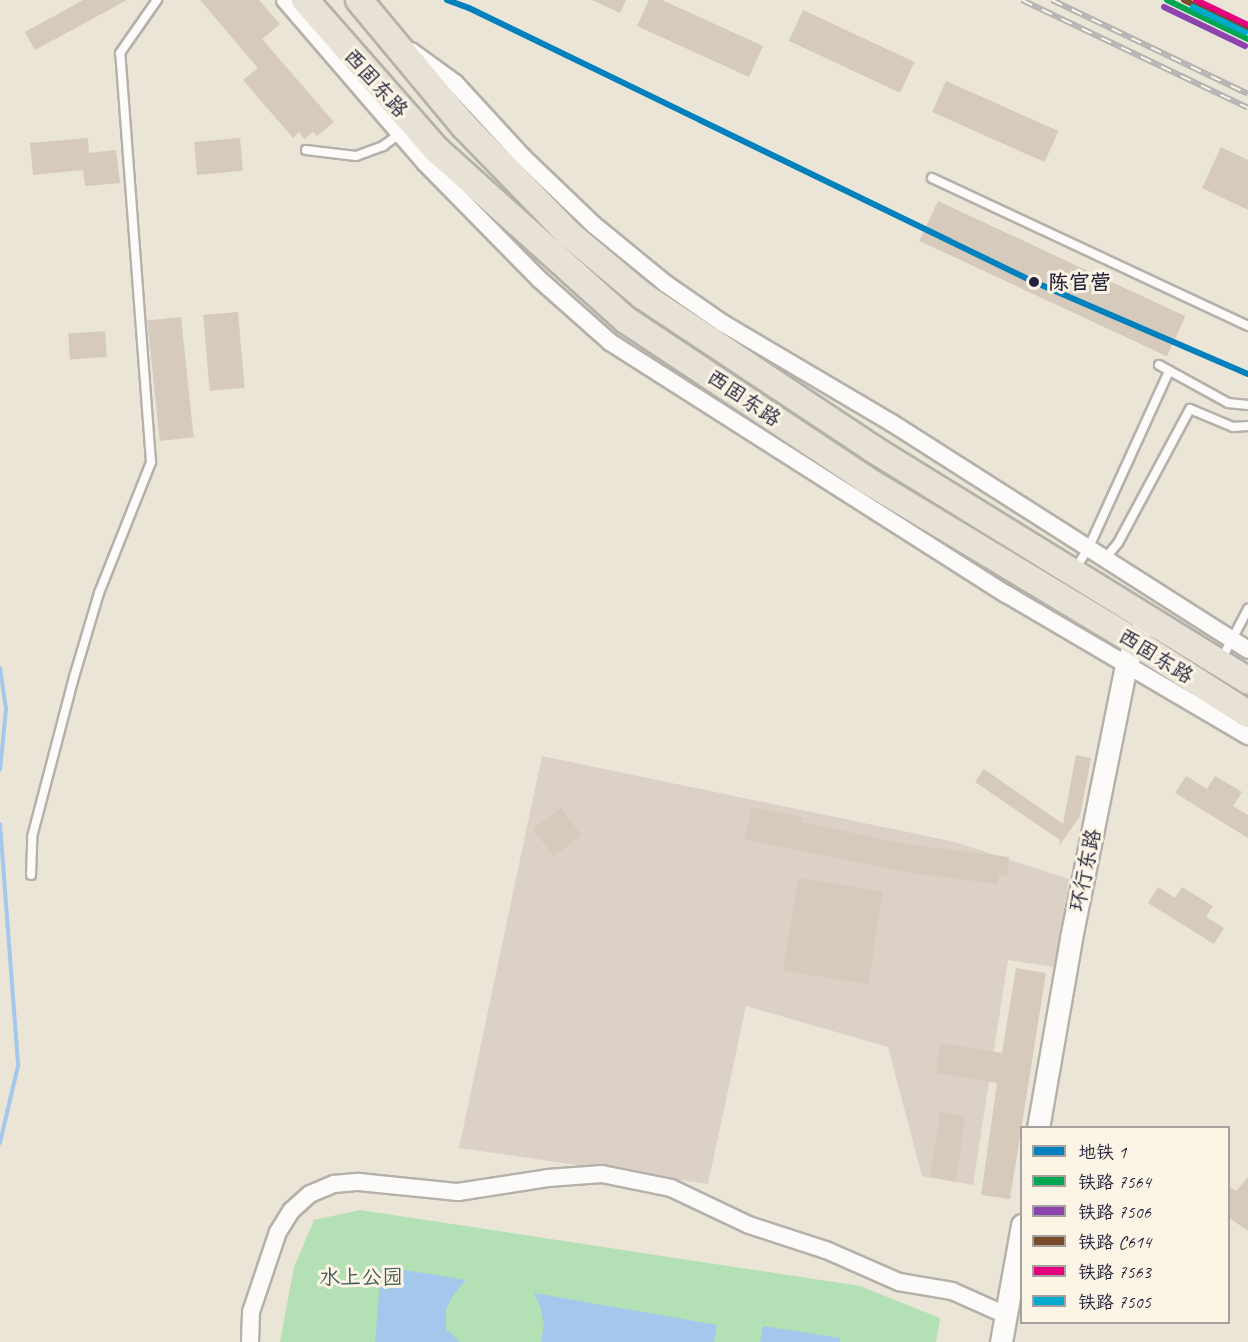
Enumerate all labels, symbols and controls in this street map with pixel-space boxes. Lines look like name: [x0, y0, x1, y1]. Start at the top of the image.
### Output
street label: 西固东路: [339, 43, 413, 123]
place label: 陈官营: [1048, 269, 1111, 295]
marker: 陈官营: [1025, 273, 1043, 291]
street label: 西固东路: [702, 364, 786, 432]
street label: 西固东路: [1114, 623, 1198, 689]
street label: 环行东路: [1064, 826, 1106, 914]
legend: [1020, 1126, 1230, 1324]
text: 地铁 1: [1078, 1141, 1126, 1163]
text: 铁路 7564: [1078, 1171, 1151, 1193]
text: 铁路 7506: [1078, 1201, 1151, 1223]
text: 铁路 C614: [1078, 1231, 1151, 1253]
text: 铁路 7563: [1078, 1261, 1151, 1283]
park label: 水上公园: [319, 1264, 403, 1290]
text: 铁路 7505: [1078, 1291, 1151, 1313]

